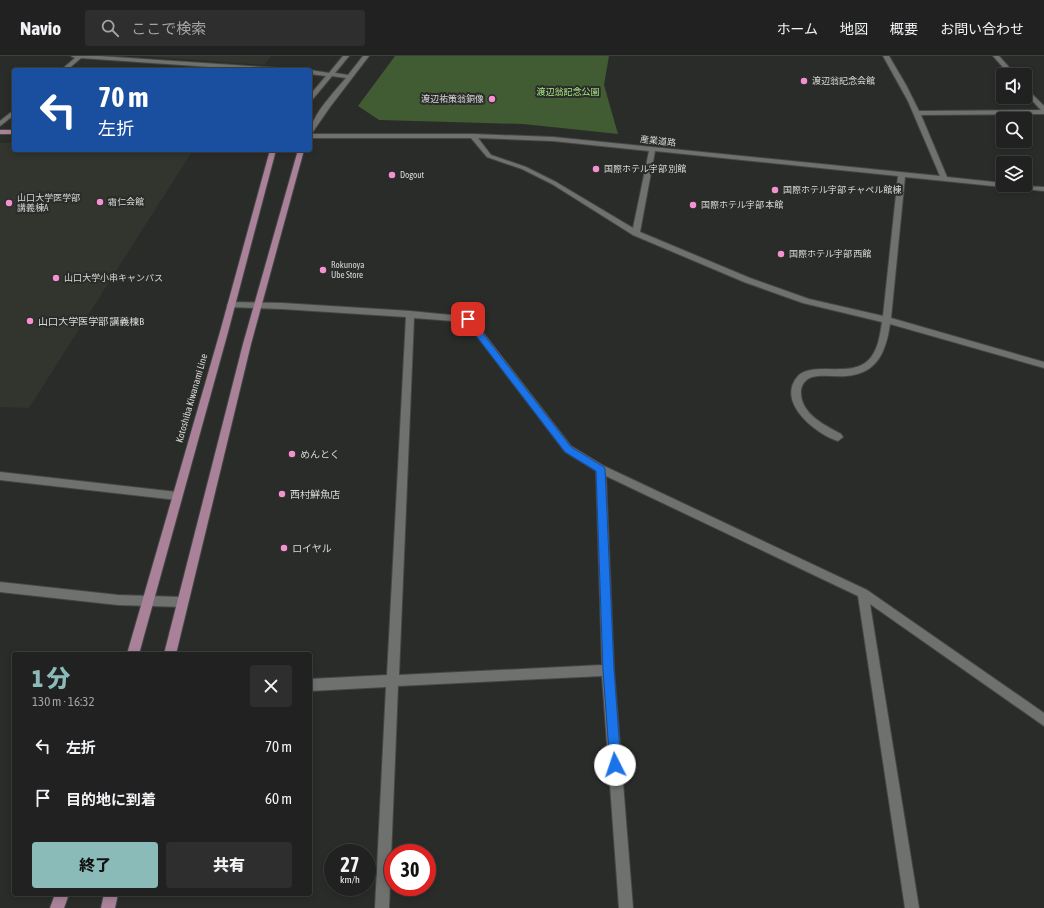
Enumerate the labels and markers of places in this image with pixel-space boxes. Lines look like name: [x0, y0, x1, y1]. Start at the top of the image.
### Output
marker: 渡辺翁記念会館: [799, 76, 809, 86]
place label: 渡辺翁記念会館: [812, 76, 875, 86]
place label: 渡辺祐策翁銅像: [421, 94, 484, 104]
marker: 渡辺祐策翁銅像: [487, 94, 497, 104]
marker: 国際ホテル宇部 別館: [591, 164, 601, 174]
place label: 国際ホテル宇部 別館: [604, 164, 686, 174]
marker: Dogout: [387, 170, 397, 180]
place label: Dogout: [400, 170, 425, 180]
place label: 国際ホテル宇部 チャペル館棟: [783, 184, 902, 195]
marker: 国際ホテル宇部 チャペル館棟: [770, 185, 780, 195]
place label: 山口大学医学部 講義棟A: [17, 193, 80, 213]
marker: 霜仁会館: [95, 197, 105, 207]
place label: 霜仁会館: [108, 197, 144, 207]
marker: 山口大学医学部 講義棟A: [4, 198, 14, 208]
marker: 国際ホテル宇部 本館: [688, 200, 698, 210]
place label: 国際ホテル宇部 本館: [701, 200, 783, 210]
marker: 国際ホテル宇部 西館: [776, 249, 786, 259]
place label: 国際ホテル宇部 西館: [789, 249, 871, 259]
place label: Rokunoya Ube Store: [331, 260, 364, 280]
marker: Rokunoya Ube Store: [318, 265, 328, 275]
marker: 山口大学小串キャンパス: [51, 273, 61, 283]
place label: 山口大学小串キャンパス: [64, 273, 163, 283]
pin: [451, 302, 485, 336]
marker: 山口大学医学部 講義棟B: [25, 316, 35, 326]
place label: 山口大学医学部 講義棟B: [38, 316, 144, 327]
marker: めんとく: [287, 449, 297, 459]
place label: めんとく: [300, 449, 340, 460]
marker: 西村鮮魚店: [277, 489, 287, 499]
place label: 西村鮮魚店: [290, 489, 340, 500]
marker: ロイヤル: [279, 543, 289, 553]
place label: ロイヤル: [292, 543, 332, 554]

